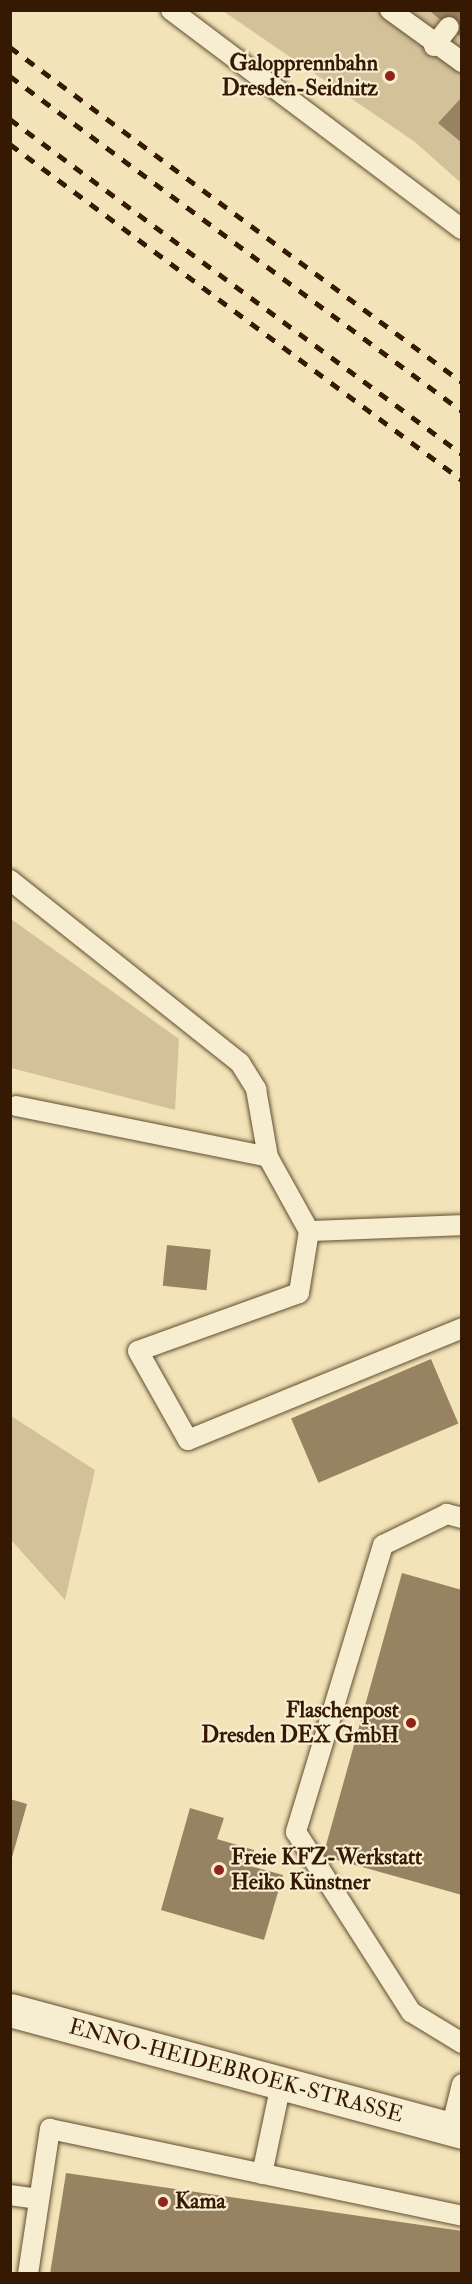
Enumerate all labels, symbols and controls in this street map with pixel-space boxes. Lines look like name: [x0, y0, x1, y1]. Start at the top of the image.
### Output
place label: Galopprennbahn Dresden-Seidnitz: [222, 50, 378, 101]
marker: Galopprennbahn Dresden-Seidnitz: [383, 69, 397, 83]
place label: Flaschenpost Dresden DEX GmbH: [201, 1697, 399, 1748]
marker: Flaschenpost Dresden DEX GmbH: [404, 1716, 418, 1730]
place label: Freie KFZ-Werkstatt Heiko Künstner: [231, 1844, 422, 1896]
marker: Freie KFZ-Werkstatt Heiko Künstner: [212, 1863, 226, 1877]
street label: ENNO-HEIDEBROEK-STRASSE: [66, 2014, 406, 2128]
place label: Kama: [175, 2189, 226, 2215]
marker: Kama: [156, 2195, 170, 2209]

